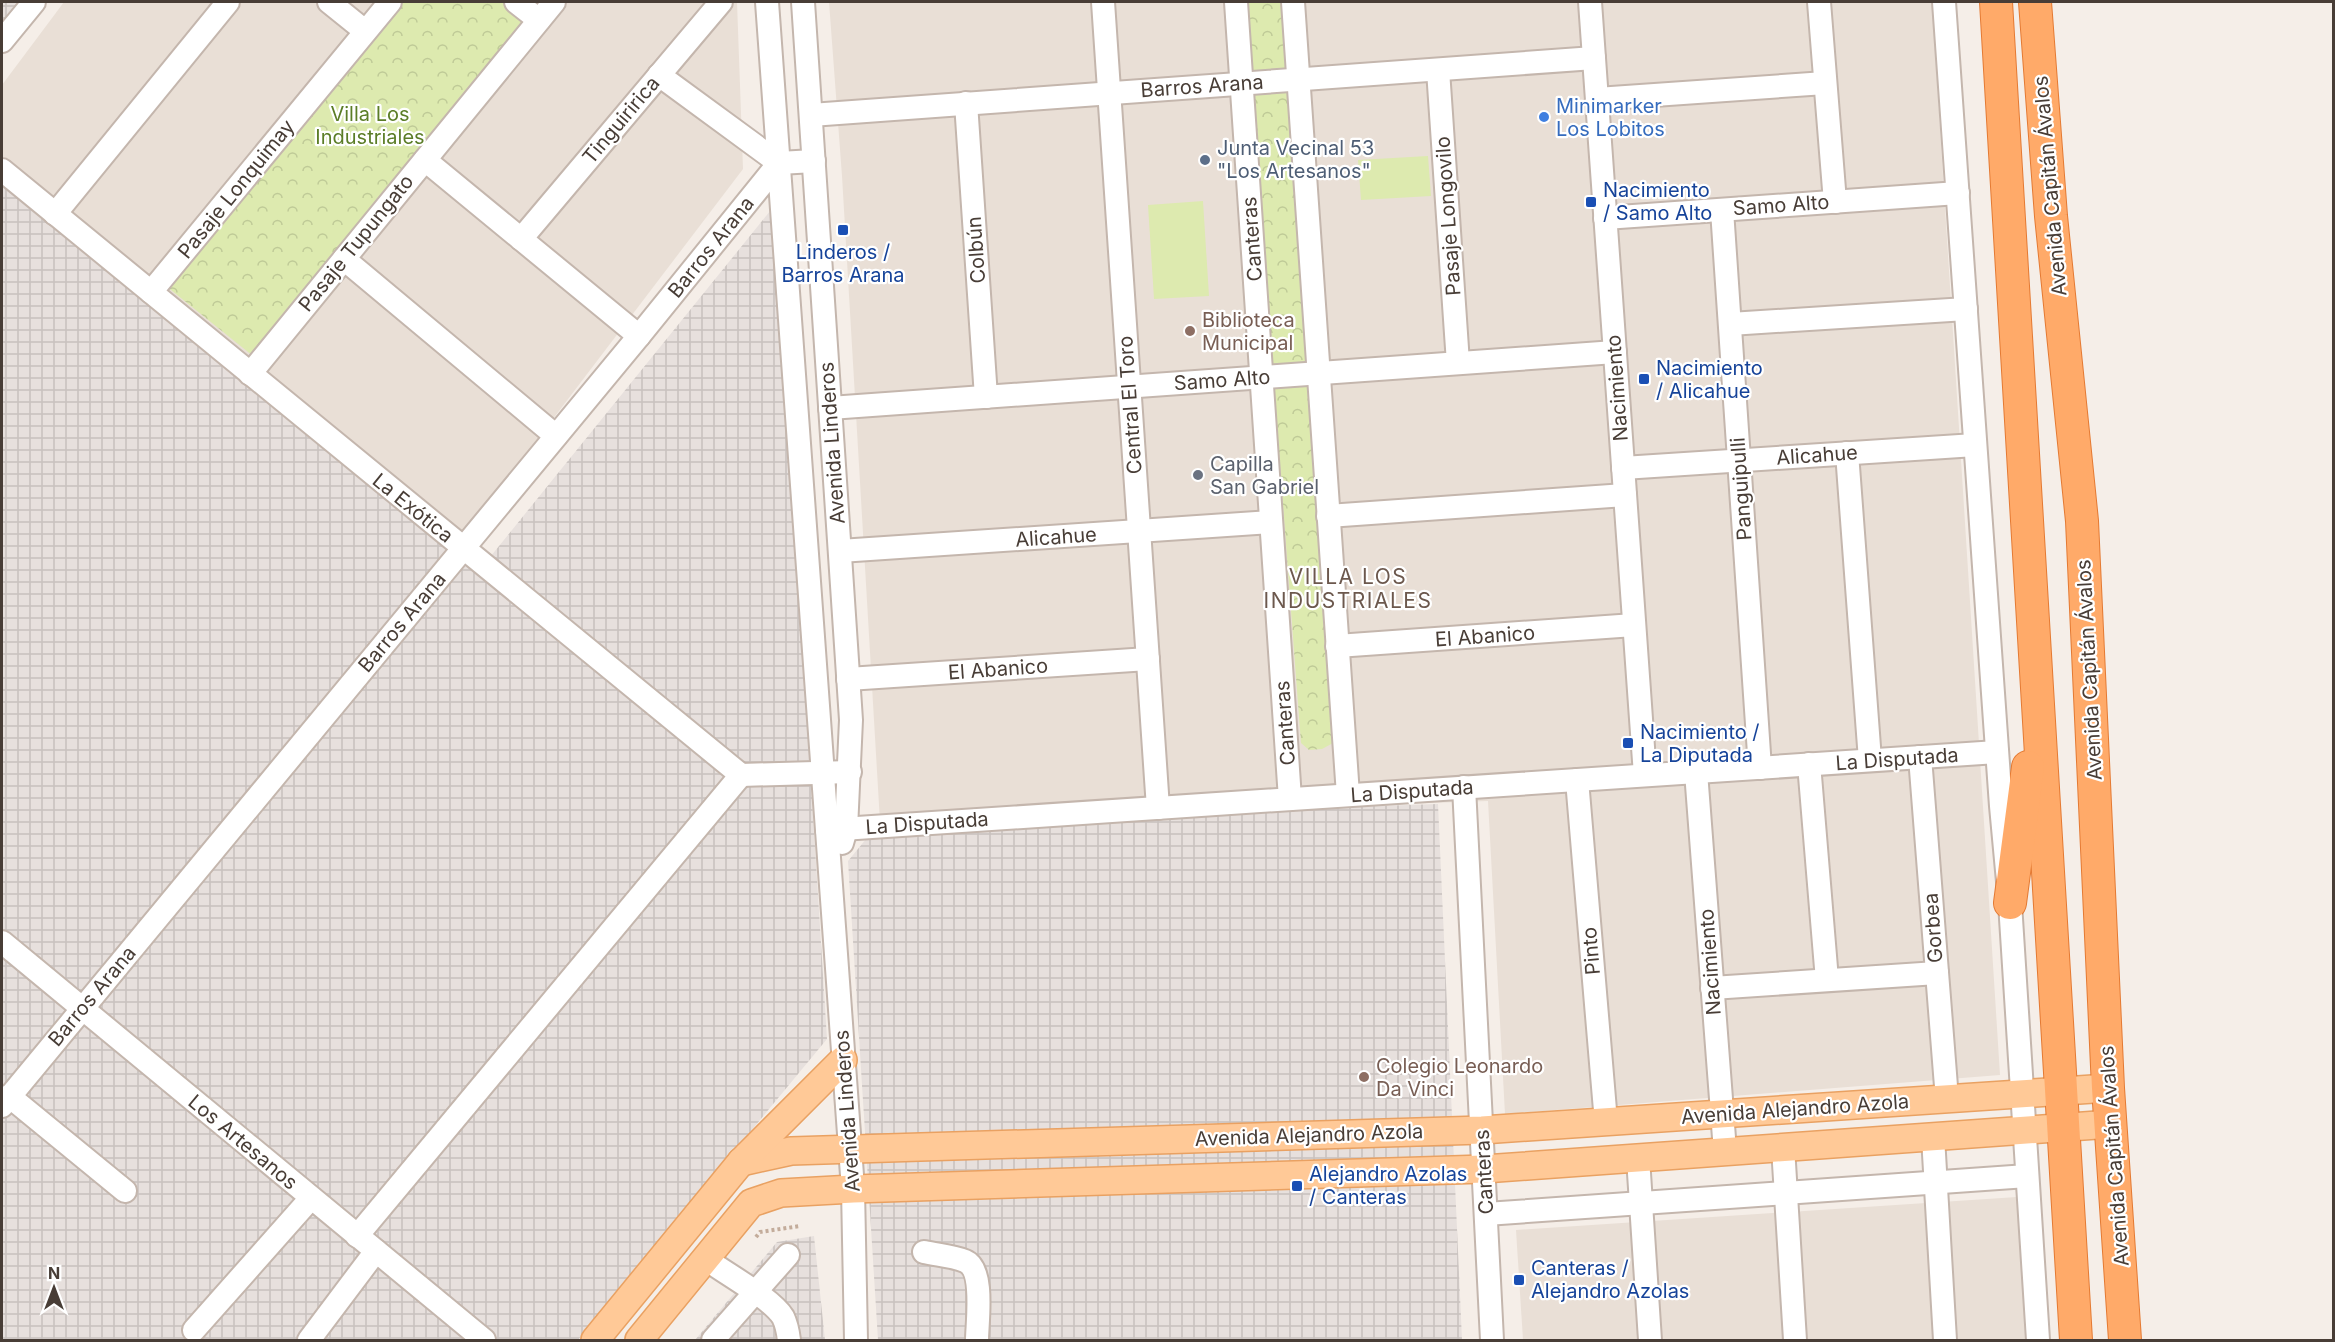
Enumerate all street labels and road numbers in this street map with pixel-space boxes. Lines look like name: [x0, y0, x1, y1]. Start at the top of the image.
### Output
street label: Barros Arana: [1140, 70, 1264, 102]
street label: Tinguiririca: [578, 71, 664, 169]
street label: Avenida Capitán Ávalos: [2027, 75, 2072, 297]
street label: Pasaje Lonquimay: [173, 115, 299, 263]
street label: Pasaje Longovilo: [1430, 135, 1466, 297]
street label: Pasaje Tupungato: [294, 170, 418, 316]
street label: Samo Alto: [1732, 190, 1830, 220]
street label: Barros Arana: [663, 192, 759, 302]
street label: Canteras: [1237, 196, 1267, 282]
street label: Colbún: [962, 216, 990, 284]
street label: Nacimiento: [1601, 334, 1633, 442]
street label: Central El Toro: [1113, 335, 1147, 475]
street label: Avenida Linderos: [814, 361, 850, 525]
street label: Samo Alto: [1173, 365, 1271, 395]
street label: Panguipulli: [1725, 437, 1757, 541]
street label: Alicahue: [1775, 440, 1859, 470]
street label: La Exótica: [368, 468, 458, 548]
street label: Alicahue: [1014, 522, 1098, 552]
street label: Avenida Capitán Ávalos: [2070, 559, 2107, 781]
street label: Barros Arana: [353, 567, 451, 677]
street label: El Abanico: [1434, 621, 1536, 651]
street label: El Abanico: [947, 654, 1049, 684]
street label: Canteras: [1270, 680, 1300, 766]
street label: La Disputada: [1835, 743, 1959, 775]
street label: La Disputada: [1350, 775, 1474, 807]
street label: La Disputada: [865, 807, 989, 839]
street label: Gorbea: [1919, 892, 1947, 964]
street label: Nacimiento: [1694, 908, 1726, 1016]
street label: Pinto: [1577, 926, 1605, 976]
street label: Barros Arana: [43, 941, 141, 1051]
street label: Avenida Linderos: [829, 1029, 865, 1193]
street label: Avenida Capitán Ávalos: [2093, 1045, 2134, 1267]
street label: Los Artesanos: [183, 1089, 303, 1195]
street label: Avenida Alejandro Azola: [1680, 1089, 1910, 1129]
street label: Avenida Alejandro Azola: [1194, 1119, 1424, 1151]
street label: Canteras: [1470, 1129, 1498, 1215]

